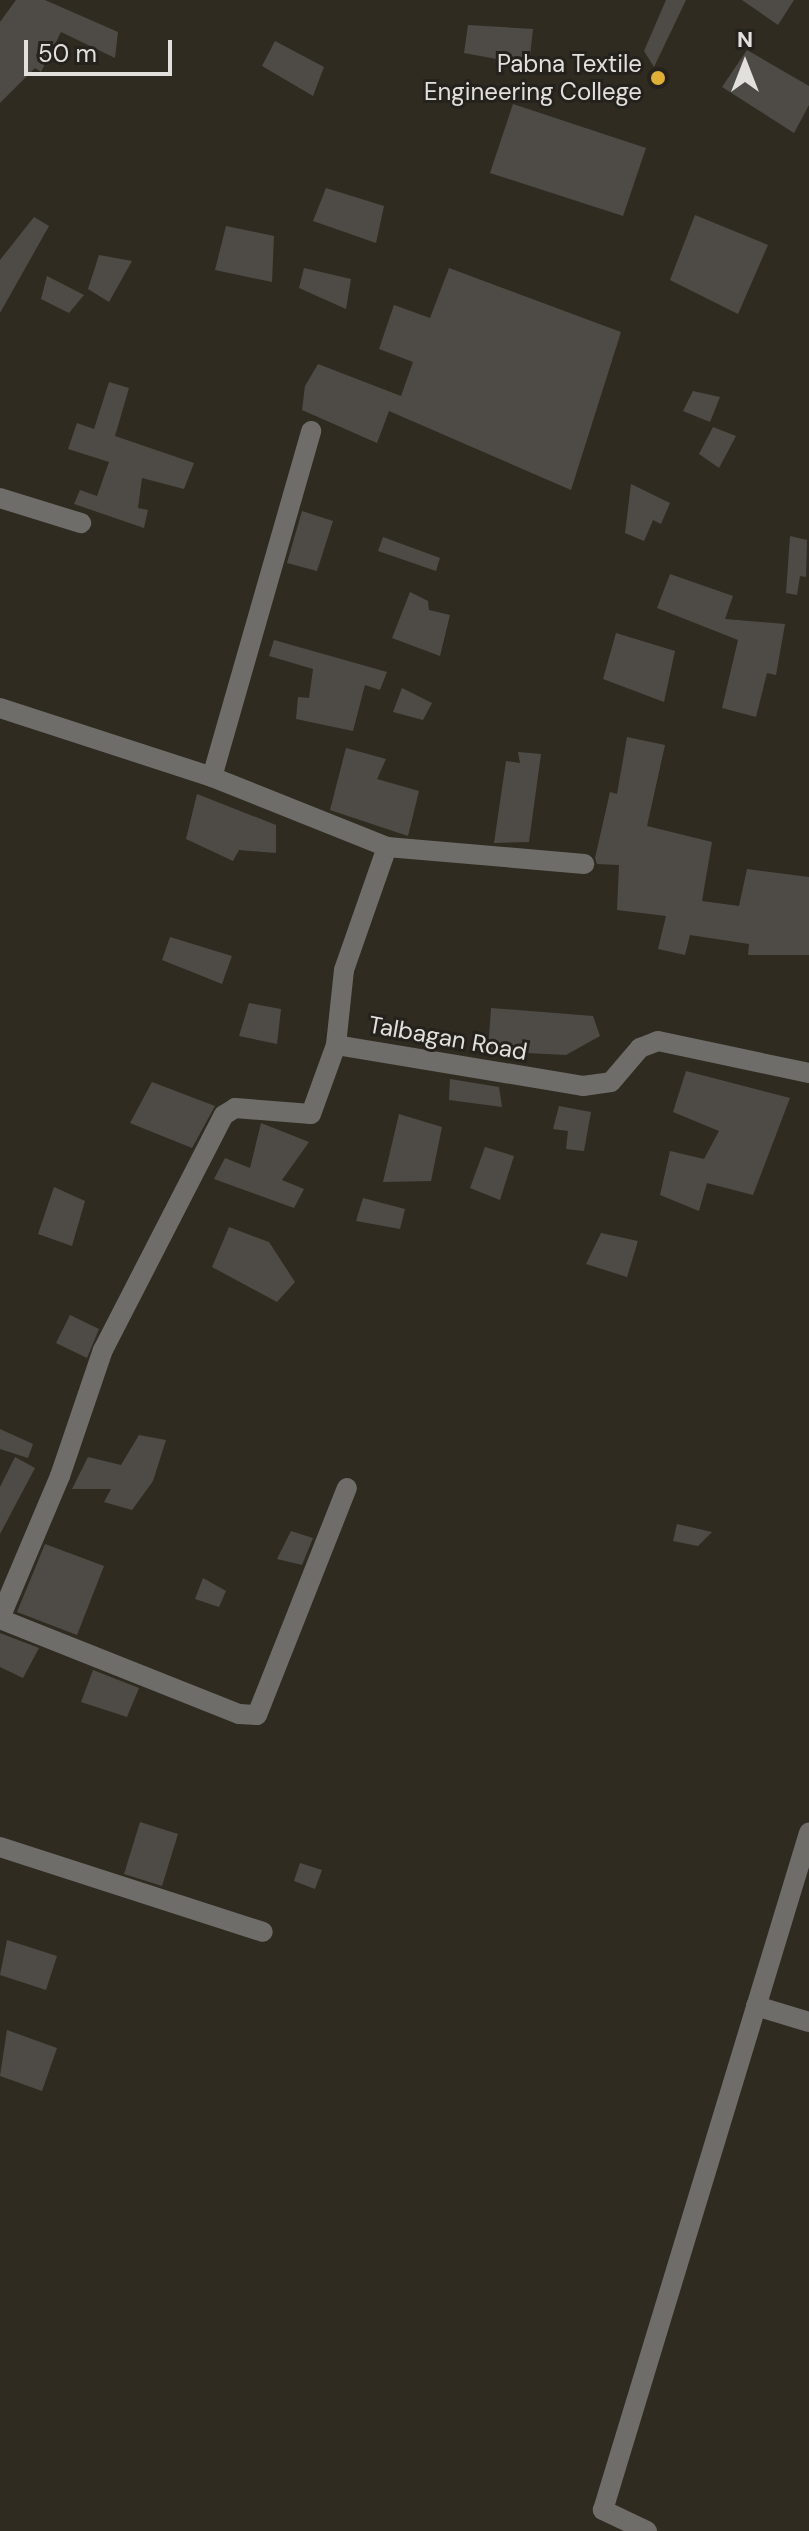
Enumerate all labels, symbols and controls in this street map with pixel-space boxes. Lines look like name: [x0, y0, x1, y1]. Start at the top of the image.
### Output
scale bar: [28, 24, 176, 74]
north arrow: [705, 24, 785, 104]
text: N: [737, 25, 753, 54]
text: 50 m: [38, 38, 97, 69]
place label: Pabna Textile Engineering College: [424, 50, 642, 106]
marker: Pabna Textile Engineering College: [649, 69, 667, 87]
street label: Talbagan Road: [366, 1010, 530, 1066]

